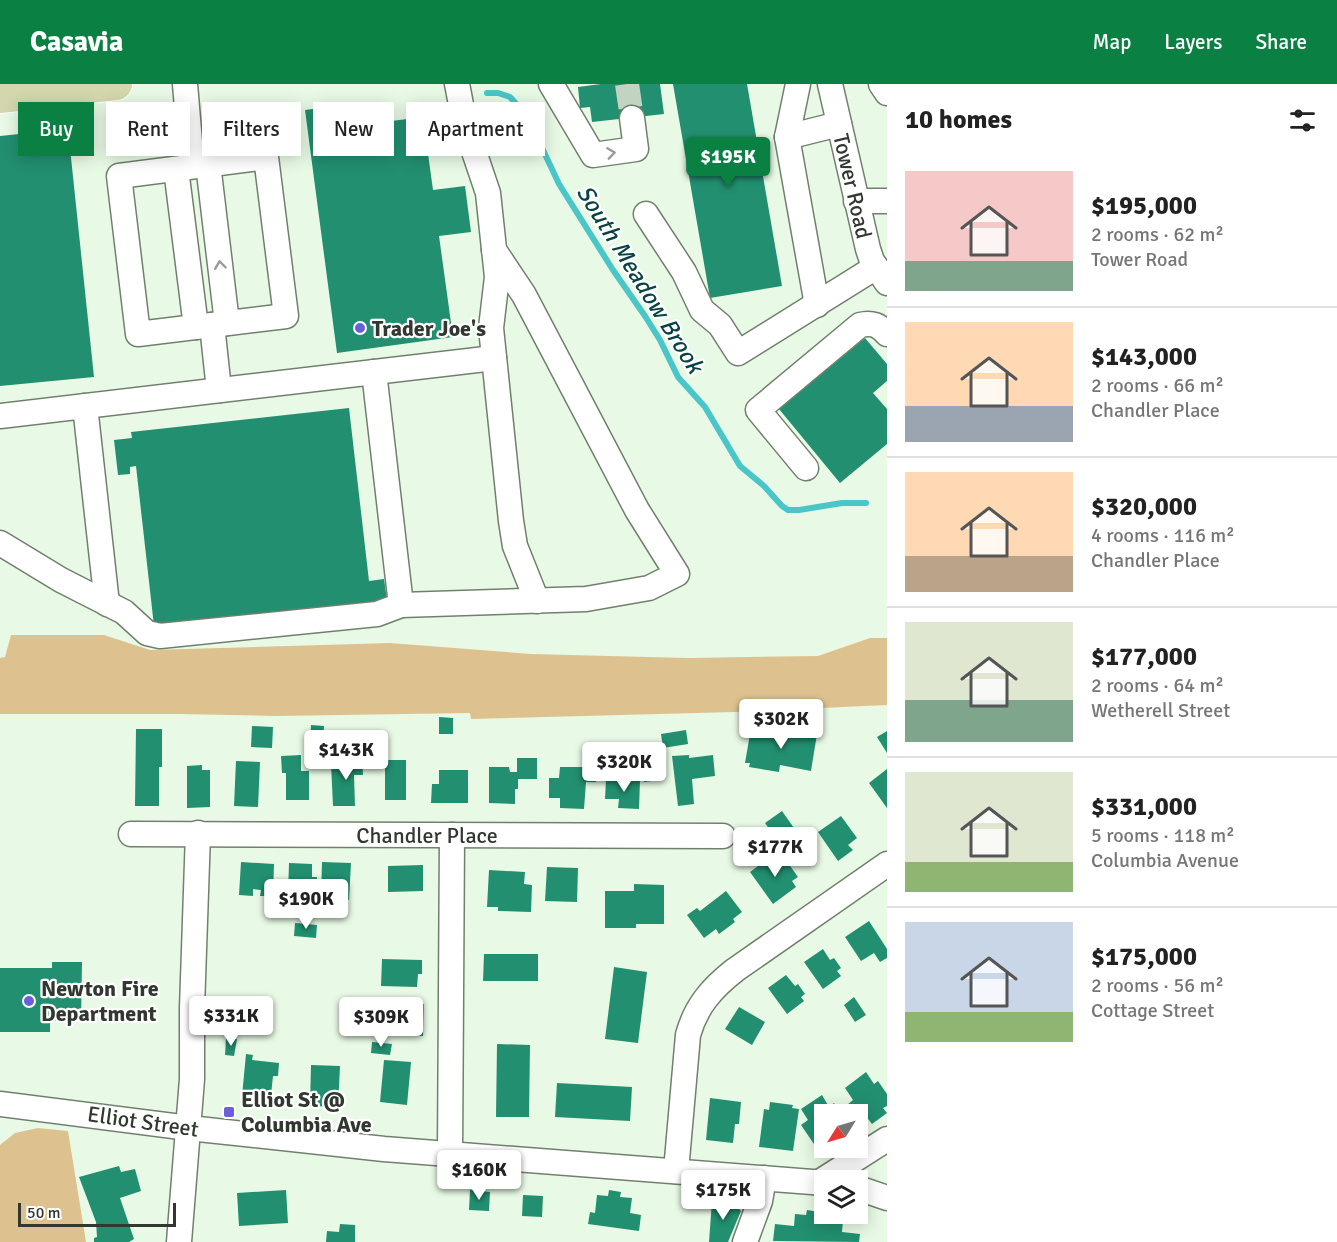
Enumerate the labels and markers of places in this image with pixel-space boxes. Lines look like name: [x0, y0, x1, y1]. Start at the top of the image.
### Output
pin: $195K: [686, 137, 770, 188]
place label: Trader Joe's: [372, 315, 486, 342]
marker: Trader Joe's: [353, 321, 367, 335]
pin: $302K: [739, 699, 823, 750]
pin: $143K: [304, 730, 388, 781]
pin: $320K: [582, 742, 666, 793]
pin: $177K: [733, 827, 817, 878]
pin: $190K: [264, 879, 348, 930]
place label: Newton Fire Department: [41, 975, 159, 1027]
marker: Newton Fire Department: [22, 994, 36, 1008]
pin: $331K: [189, 996, 273, 1047]
pin: $309K: [339, 997, 423, 1048]
place label: Elliot St @ Columbia Ave: [241, 1086, 372, 1138]
marker: Elliot St @ Columbia Ave: [222, 1105, 236, 1119]
pin: $160K: [437, 1150, 521, 1201]
pin: $175K: [681, 1170, 765, 1221]

